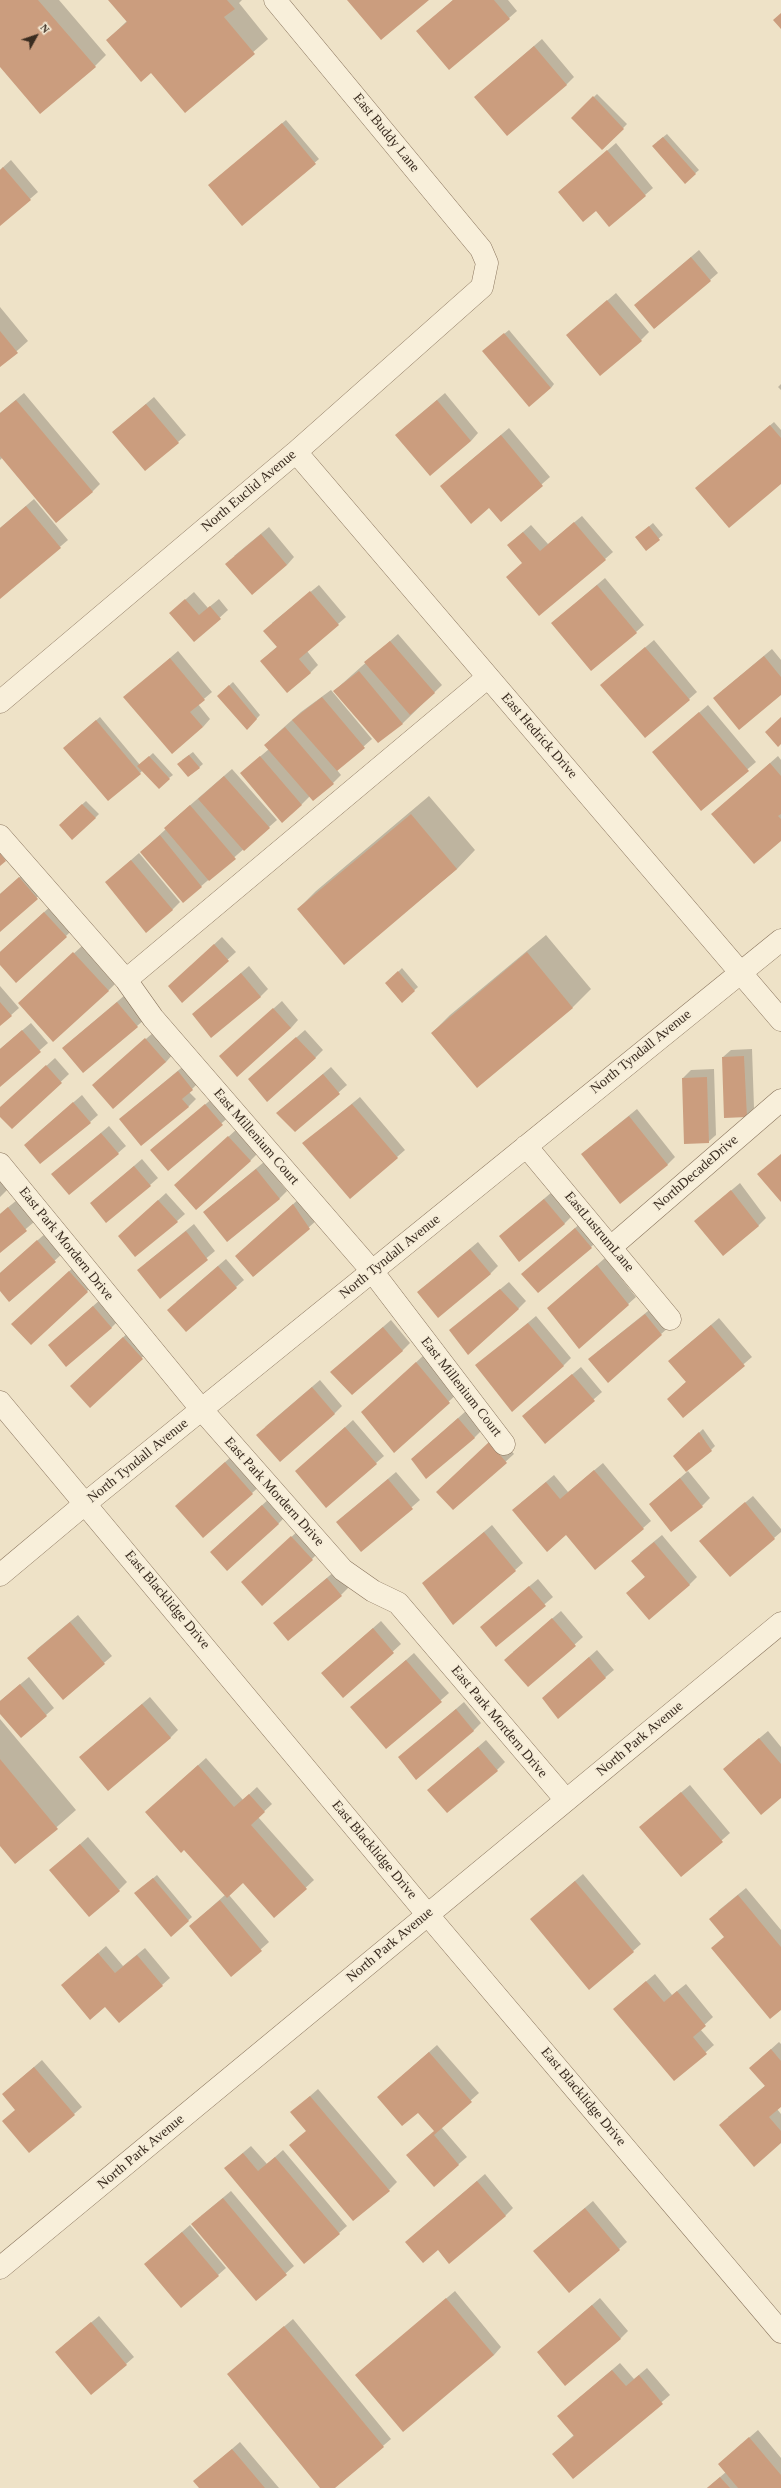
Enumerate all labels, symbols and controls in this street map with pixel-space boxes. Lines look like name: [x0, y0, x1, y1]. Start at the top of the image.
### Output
north arrow: [16, 16, 56, 56]
text: N: [38, 21, 52, 35]
street label: East Buddy Lane: [349, 90, 423, 176]
street label: North Euclid Avenue: [198, 446, 300, 536]
street label: East Hedrick Drive: [497, 690, 581, 782]
street label: North Tyndall Avenue: [587, 1006, 695, 1098]
street label: East Millenium Court: [210, 1085, 302, 1189]
street label: NorthDecadeDrive: [650, 1132, 742, 1214]
street label: East Park Mordern Drive: [15, 1184, 117, 1304]
street label: EastLustrumLane: [561, 1188, 637, 1276]
street label: North Tyndall Avenue: [336, 1211, 444, 1303]
street label: East Millenium Court: [417, 1334, 505, 1440]
street label: North Tyndall Avenue: [84, 1415, 192, 1507]
street label: East Park Mordern Drive: [221, 1434, 327, 1550]
street label: East Blacklidge Drive: [121, 1547, 213, 1653]
street label: East Park Mordern Drive: [447, 1663, 551, 1781]
street label: North Park Avenue: [593, 1698, 687, 1780]
street label: East Blacklidge Drive: [328, 1797, 420, 1903]
street label: North Park Avenue: [343, 1904, 437, 1986]
street label: East Blacklidge Drive: [537, 2044, 629, 2150]
street label: North Park Avenue: [94, 2111, 188, 2193]

